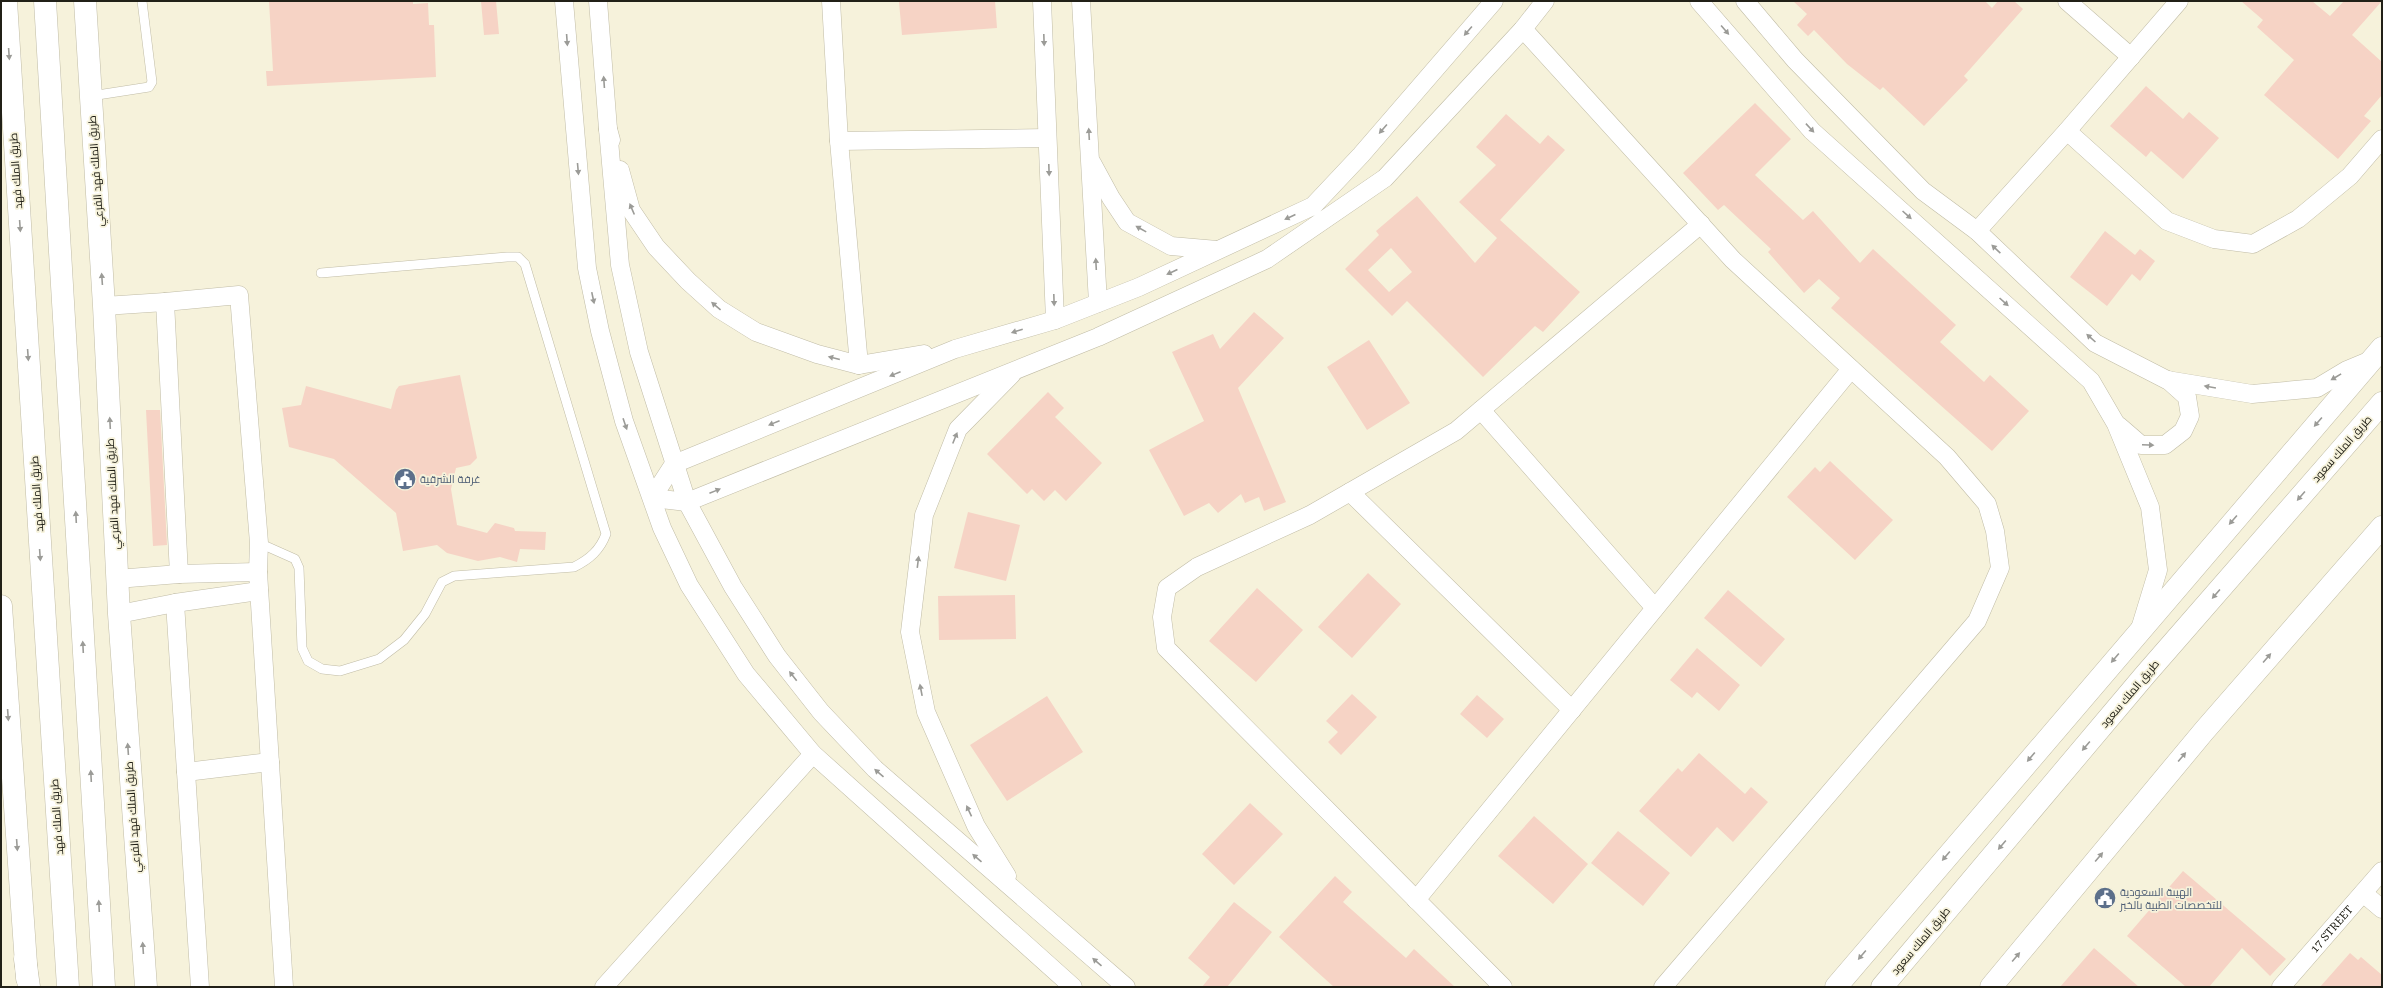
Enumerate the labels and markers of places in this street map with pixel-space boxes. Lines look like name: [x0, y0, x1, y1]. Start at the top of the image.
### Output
public building icon: غرفة الشرقية: [392, 466, 418, 492]
place label: غرفة الشرقية: [420, 473, 480, 486]
public building icon: الهيىة السعودية للتخصصات الطبية بالخبر: [2092, 885, 2118, 911]
place label: الهيىة السعودية للتخصصات الطبية بالخبر: [2119, 886, 2222, 912]

